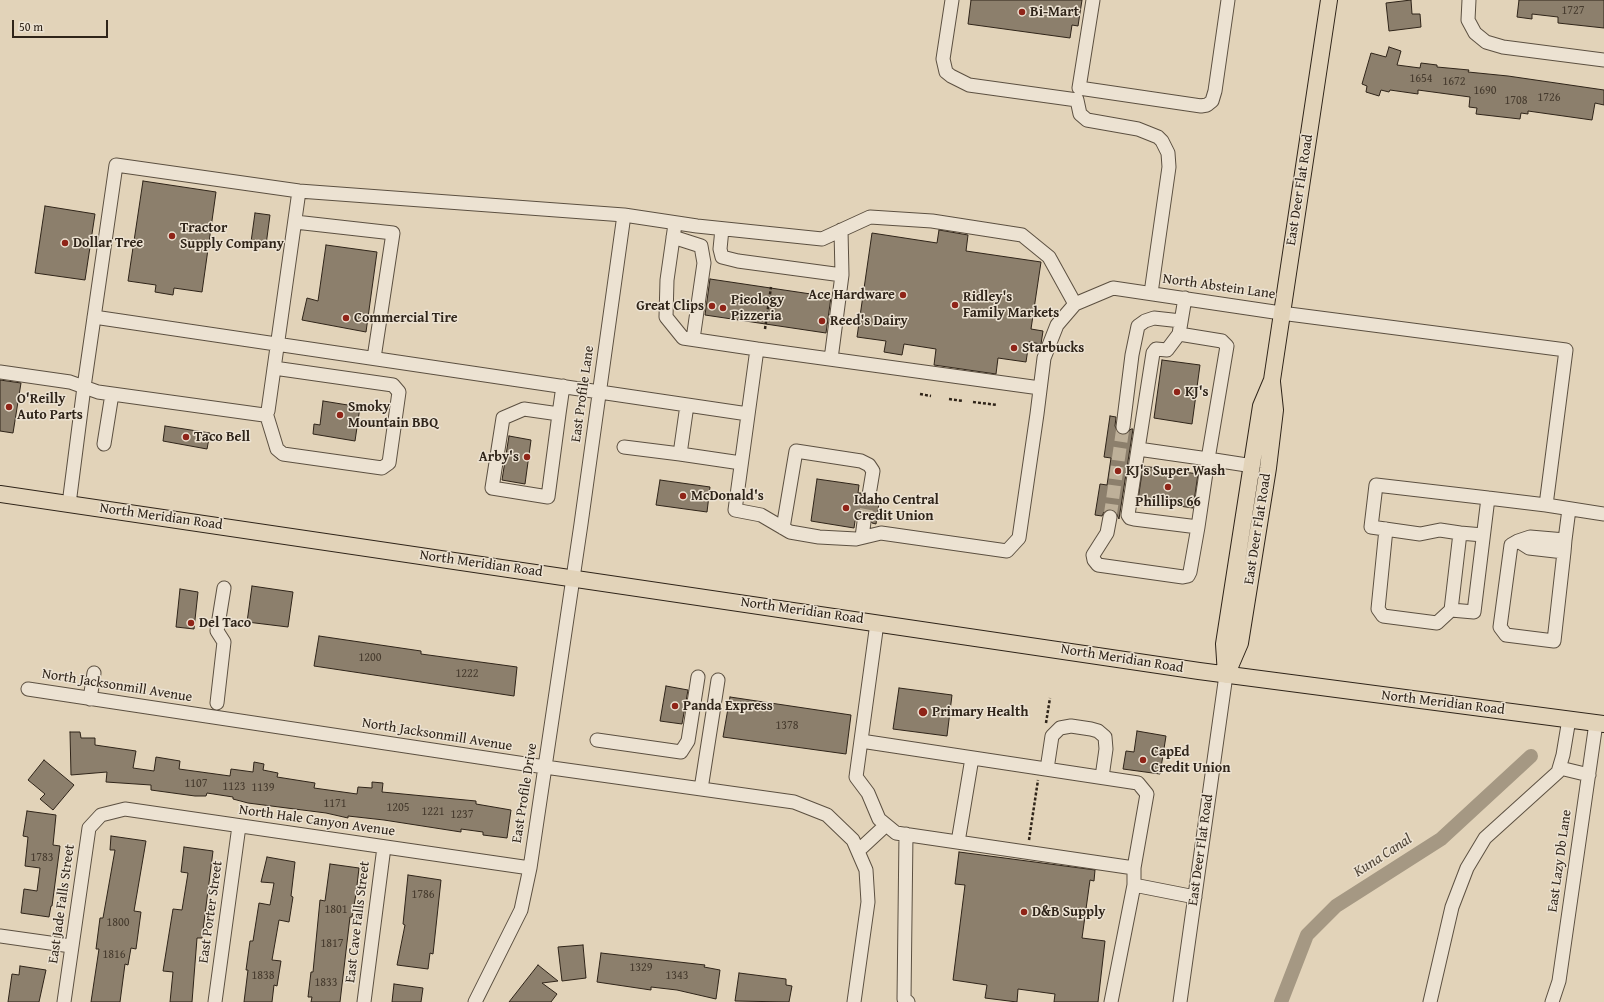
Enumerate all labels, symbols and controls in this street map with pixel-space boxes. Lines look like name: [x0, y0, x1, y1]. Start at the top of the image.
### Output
place label: Bi-Mart: [1030, 4, 1079, 20]
house number: 1727: [1561, 4, 1585, 18]
marker: Bi-Mart: [1017, 7, 1027, 17]
scale bar: [14, 12, 110, 38]
text: 50 m: [19, 18, 43, 35]
house number: 1654: [1409, 72, 1433, 86]
house number: 1672: [1442, 75, 1466, 89]
house number: 1690: [1473, 84, 1497, 98]
house number: 1726: [1537, 91, 1561, 105]
house number: 1708: [1504, 94, 1528, 108]
street label: East Deer Flat Road: [1283, 133, 1317, 247]
place label: Tractor Supply Company: [180, 220, 284, 252]
marker: Tractor Supply Company: [167, 231, 177, 241]
place label: Dollar Tree: [73, 235, 143, 251]
marker: Dollar Tree: [60, 238, 70, 248]
street label: North Abstein Lane: [1162, 271, 1276, 303]
place label: Ace Hardware: [808, 287, 895, 303]
place label: Ridley's Family Markets: [963, 289, 1059, 322]
marker: Ace Hardware: [898, 290, 908, 300]
place label: Pieology Pizzeria: [731, 292, 784, 324]
place label: Great Clips: [636, 298, 704, 314]
marker: Ridley's Family Markets: [950, 300, 960, 310]
marker: Great Clips: [707, 301, 717, 311]
marker: Pieology Pizzeria: [718, 303, 728, 313]
place label: Commercial Tire: [354, 310, 458, 326]
marker: Commercial Tire: [341, 313, 351, 323]
place label: Reed's Dairy: [830, 313, 908, 329]
marker: Reed's Dairy: [817, 316, 827, 326]
place label: Starbucks: [1022, 340, 1084, 356]
marker: Starbucks: [1009, 343, 1019, 353]
street label: East Profile Lane: [568, 345, 598, 443]
place label: KJ's: [1185, 384, 1209, 400]
marker: KJ's: [1172, 387, 1182, 397]
place label: O'Reilly Auto Parts: [17, 391, 83, 424]
place label: Smoky Mountain BBQ: [348, 399, 438, 432]
marker: O'Reilly Auto Parts: [4, 402, 14, 412]
marker: Smoky Mountain BBQ: [335, 410, 345, 420]
place label: Taco Bell: [194, 429, 250, 445]
marker: Taco Bell: [181, 432, 191, 442]
place label: Arby's: [479, 449, 519, 465]
marker: Arby's: [522, 452, 532, 462]
place label: KJ's Super Wash: [1126, 463, 1225, 479]
marker: KJ's Super Wash: [1113, 466, 1123, 476]
street label: East Deer Flat Road: [1241, 472, 1275, 586]
marker: Phillips 66: [1163, 482, 1173, 492]
place label: McDonald's: [691, 488, 764, 504]
marker: McDonald's: [678, 491, 688, 501]
place label: Idaho Central Credit Union: [854, 492, 939, 524]
place label: Phillips 66: [1135, 494, 1201, 510]
street label: North Meridian Road: [98, 500, 224, 534]
marker: Idaho Central Credit Union: [841, 503, 851, 513]
street label: North Meridian Road: [418, 547, 544, 581]
street label: North Meridian Road: [739, 594, 865, 628]
place label: Del Taco: [199, 615, 251, 631]
marker: Del Taco: [186, 618, 196, 628]
street label: North Meridian Road: [1059, 641, 1185, 677]
house number: 1200: [358, 651, 382, 665]
street label: North Jacksonmill Avenue: [41, 666, 193, 706]
house number: 1222: [455, 667, 479, 681]
street label: North Meridian Road: [1380, 687, 1506, 719]
place label: Panda Express: [683, 698, 773, 714]
marker: Panda Express: [670, 701, 680, 711]
place label: Primary Health: [932, 704, 1028, 720]
marker: Primary Health: [917, 706, 929, 718]
street label: North Jacksonmill Avenue: [361, 715, 513, 755]
house number: 1378: [775, 719, 799, 733]
street label: East Profile Drive: [509, 742, 541, 844]
place label: CapEd Credit Union: [1151, 744, 1231, 776]
marker: CapEd Credit Union: [1138, 755, 1148, 765]
house number: 1107: [184, 777, 208, 791]
house number: 1123: [222, 780, 246, 794]
house number: 1139: [251, 781, 275, 795]
street label: East Deer Flat Road: [1185, 793, 1217, 907]
house number: 1171: [323, 797, 347, 811]
house number: 1205: [386, 801, 410, 815]
street label: North Hale Canyon Avenue: [238, 802, 396, 840]
house number: 1221: [421, 805, 445, 819]
house number: 1237: [450, 808, 474, 822]
street label: East Lazy Db Lane: [1544, 809, 1576, 913]
water label: Kuna Canal: [1350, 830, 1416, 882]
street label: East Jade Falls Street: [45, 843, 79, 965]
house number: 1783: [30, 851, 54, 865]
street label: East Porter Street: [195, 860, 227, 964]
street label: East Cave Falls Street: [342, 860, 374, 984]
house number: 1786: [411, 888, 435, 902]
house number: 1801: [324, 903, 348, 917]
place label: D&B Supply: [1032, 904, 1106, 920]
marker: D&B Supply: [1019, 907, 1029, 917]
house number: 1800: [106, 916, 130, 930]
house number: 1817: [320, 937, 344, 951]
house number: 1816: [102, 948, 126, 962]
house number: 1329: [629, 961, 653, 975]
house number: 1838: [251, 969, 275, 983]
house number: 1343: [665, 969, 689, 983]
house number: 1833: [314, 976, 338, 990]

